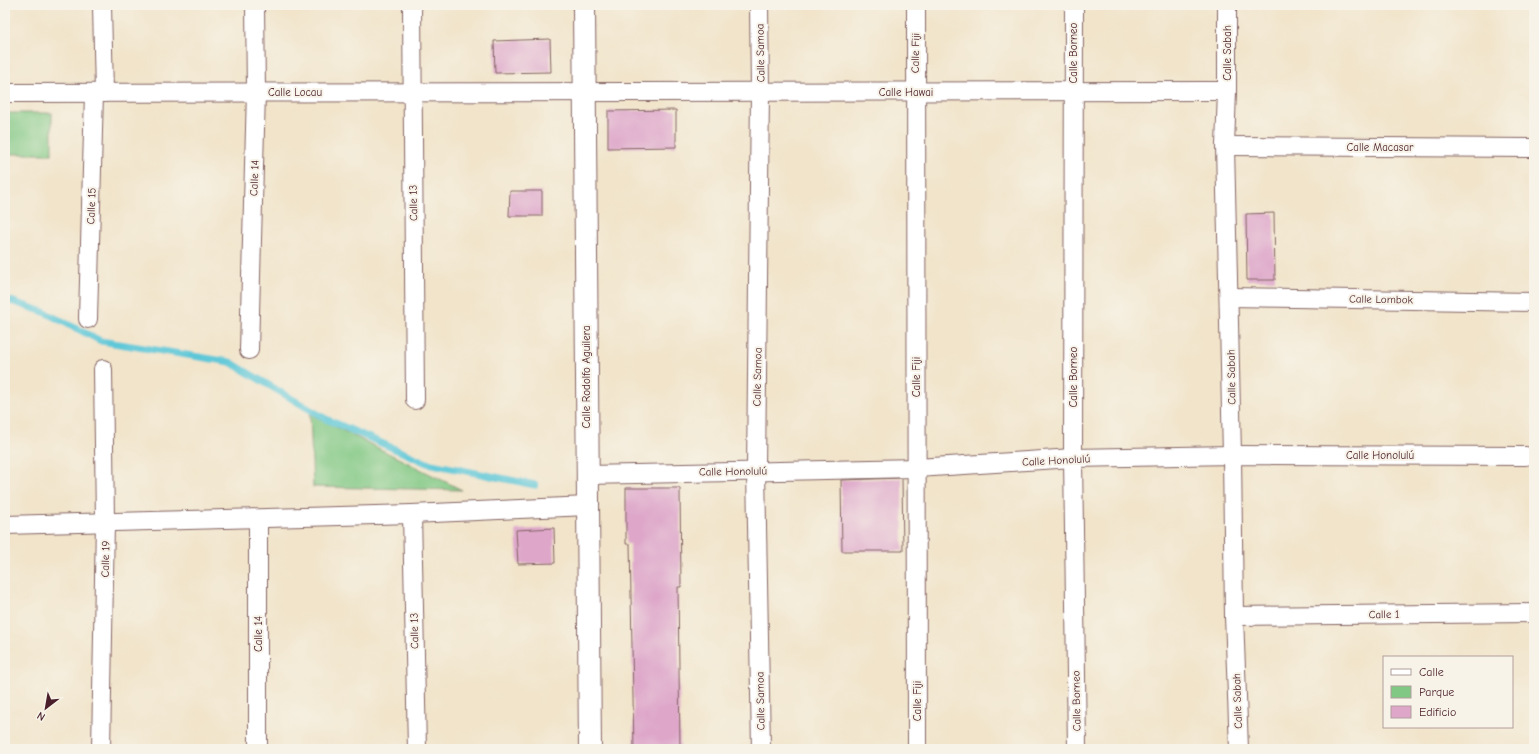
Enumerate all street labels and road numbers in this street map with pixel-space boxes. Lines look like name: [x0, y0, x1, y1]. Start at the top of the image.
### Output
street label: Calle Borneo: [1067, 22, 1080, 83]
street label: Calle Samoa: [753, 23, 768, 82]
street label: Calle Sabah: [1221, 25, 1234, 81]
street label: Calle Fiji: [909, 33, 922, 73]
street label: Calle Locau: [268, 86, 322, 99]
street label: Calle Hawai: [879, 86, 933, 99]
street label: Calle Macasar: [1347, 141, 1414, 154]
street label: Calle 14: [247, 160, 262, 196]
street label: Calle 13: [407, 185, 420, 221]
street label: Calle 15: [84, 187, 99, 225]
street label: Calle Lombok: [1349, 292, 1414, 307]
street label: Calle Rodolfo Aguilera: [580, 325, 593, 429]
street label: Calle Borneo: [1067, 346, 1080, 407]
street label: Calle Samoa: [750, 348, 765, 407]
street label: Calle Sabah: [1225, 349, 1238, 405]
street label: Calle Fiji: [910, 357, 923, 397]
street label: Calle Honolulú: [1346, 449, 1414, 462]
street label: Calle Honolulú: [1022, 452, 1090, 469]
street label: Calle Honolulú: [699, 464, 767, 479]
street label: Calle 19: [99, 540, 112, 577]
street label: Calle 1: [1368, 608, 1400, 621]
street label: Calle 13: [408, 613, 421, 649]
street label: Calle 14: [252, 616, 265, 652]
street label: Calle Borneo: [1069, 670, 1084, 732]
street label: Calle Samoa: [753, 671, 768, 730]
street label: Calle Sabah: [1230, 673, 1245, 729]
street label: Calle Fiji: [911, 681, 924, 721]

